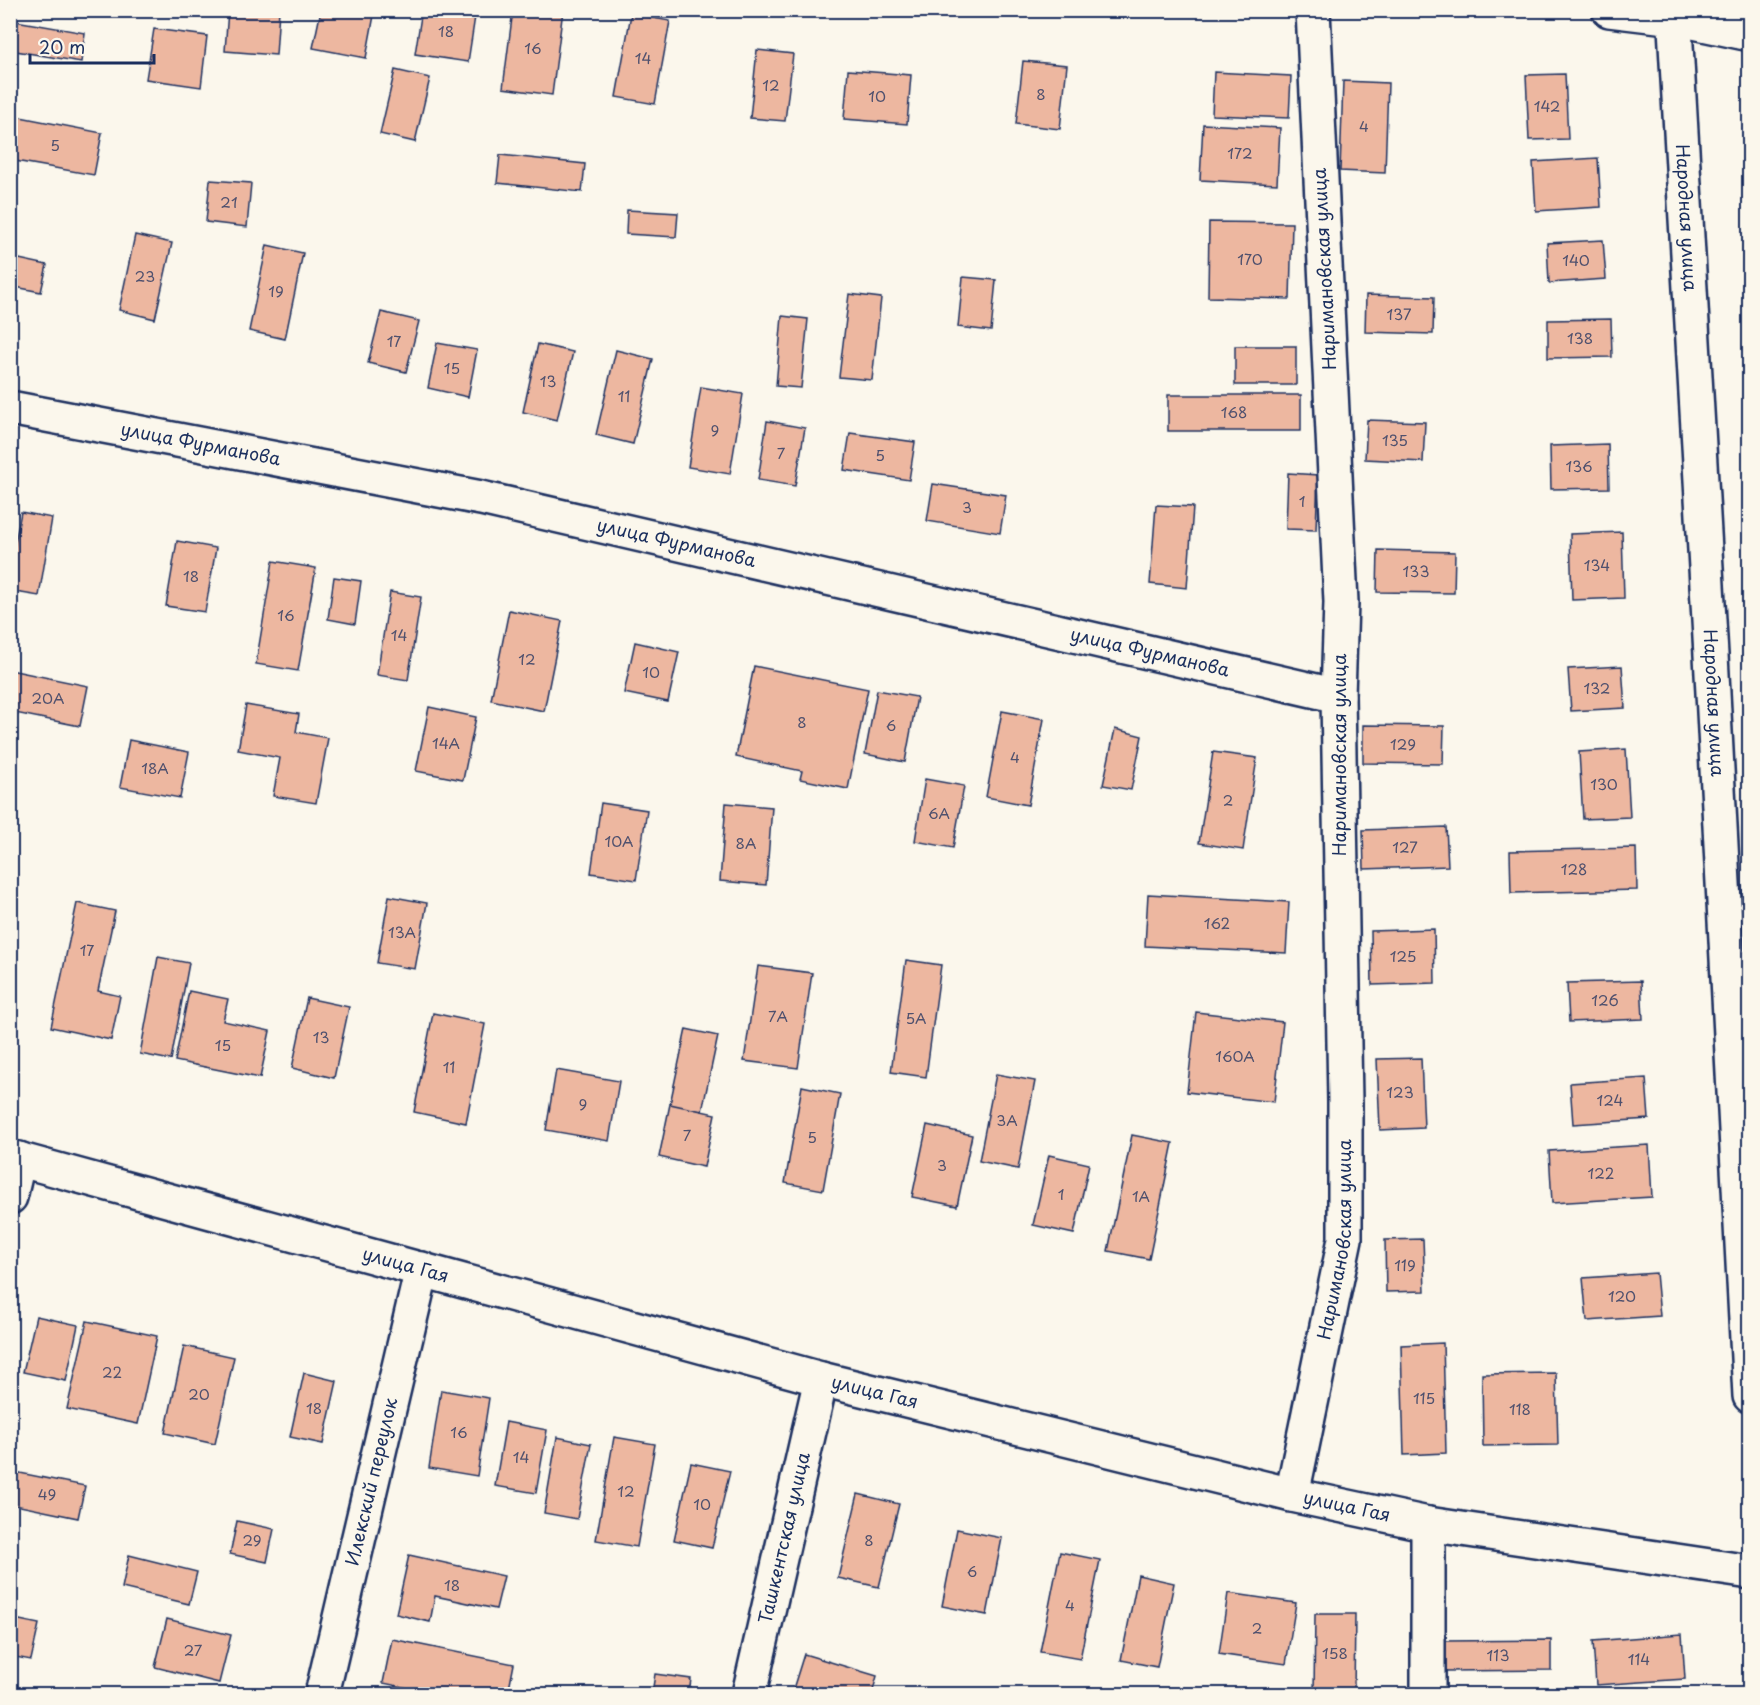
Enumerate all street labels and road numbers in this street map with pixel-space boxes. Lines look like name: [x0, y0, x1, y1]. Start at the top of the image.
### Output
street label: Народная улица: [1670, 143, 1705, 293]
street label: Наримановская улица: [1305, 167, 1342, 371]
street label: улица Фурманова: [119, 414, 284, 472]
street label: улица Фурманова: [594, 510, 760, 573]
street label: улица Фурманова: [1068, 620, 1233, 683]
street label: Народная улица: [1698, 628, 1732, 778]
street label: Наримановская улица: [1325, 653, 1352, 856]
street label: Наримановская улица: [1309, 1138, 1357, 1342]
street label: улица Гая: [360, 1239, 452, 1289]
street label: улица Гая: [829, 1367, 921, 1414]
street label: Илекский переулок: [338, 1394, 403, 1568]
street label: Ташкентская улица: [750, 1449, 816, 1626]
street label: улица Гая: [1301, 1483, 1393, 1528]

